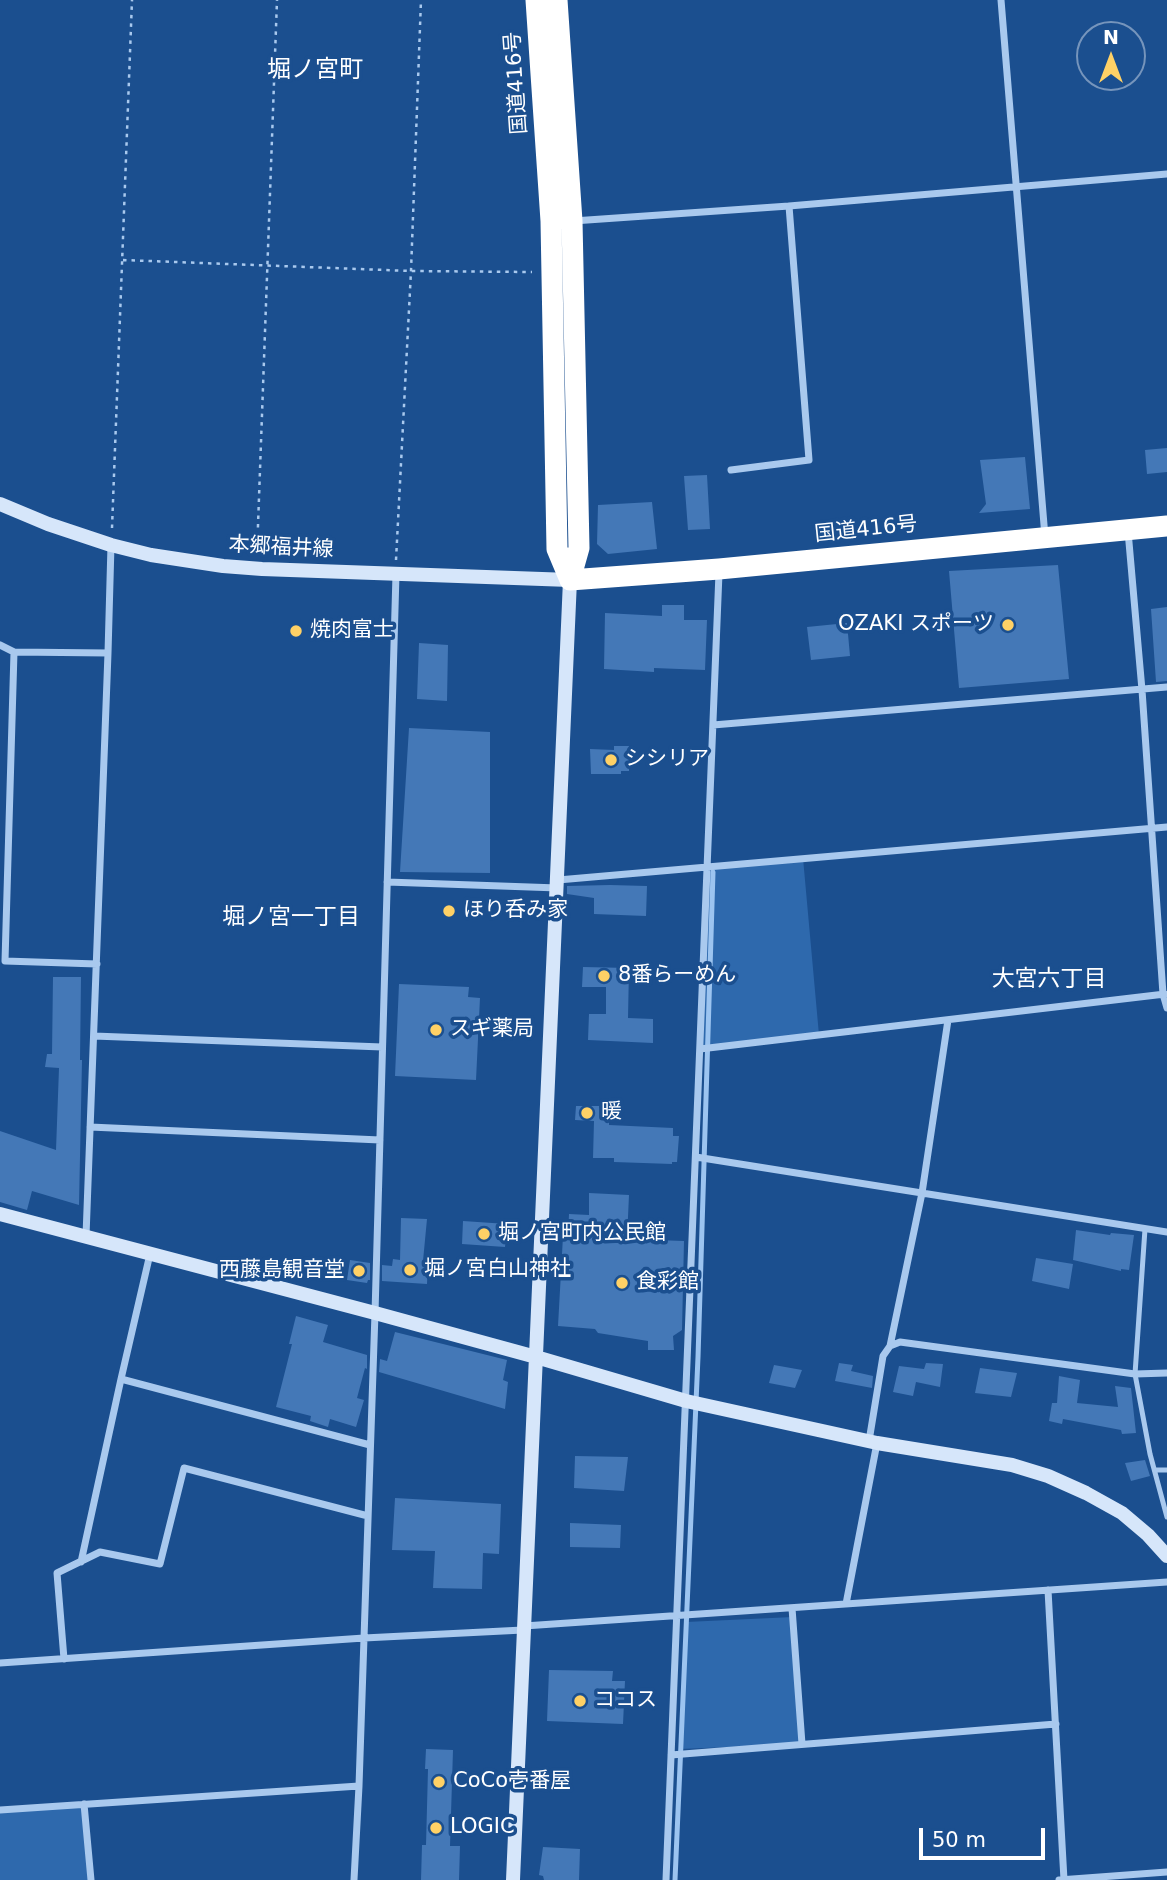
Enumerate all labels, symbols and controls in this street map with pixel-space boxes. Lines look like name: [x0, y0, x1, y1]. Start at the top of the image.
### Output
north arrow: [1076, 21, 1146, 91]
text: N: [1103, 26, 1119, 48]
street label: 国道416号: [501, 31, 533, 135]
district label: 堀ノ宮町: [267, 57, 363, 85]
street label: 国道416号: [813, 512, 919, 548]
street label: 本郷福井線: [228, 533, 334, 563]
place label: OZAKI スポーツ: [838, 612, 994, 638]
marker: OZAKI スポーツ: [1000, 617, 1016, 633]
place label: 焼肉富士: [310, 618, 394, 644]
marker: 焼肉富士: [288, 623, 304, 639]
place label: シシリア: [625, 747, 709, 773]
marker: シシリア: [603, 752, 619, 768]
place label: ほり呑み家: [463, 898, 568, 924]
marker: ほり呑み家: [441, 903, 457, 919]
district label: 堀ノ宮一丁目: [222, 904, 360, 932]
place label: 8番らーめん: [618, 963, 736, 989]
district label: 大宮六丁目: [992, 966, 1106, 994]
marker: 8番らーめん: [596, 968, 612, 984]
place label: スギ薬局: [450, 1017, 534, 1043]
marker: スギ薬局: [428, 1022, 444, 1038]
place label: 暖: [601, 1100, 622, 1126]
marker: 暖: [579, 1105, 595, 1121]
place label: 堀ノ宮町内公民館: [498, 1221, 666, 1247]
marker: 堀ノ宮町内公民館: [476, 1226, 492, 1242]
place label: 堀ノ宮白山神社: [424, 1257, 571, 1283]
place label: 西藤島観音堂: [219, 1258, 345, 1284]
marker: 堀ノ宮白山神社: [402, 1262, 418, 1278]
marker: 西藤島観音堂: [351, 1263, 367, 1279]
place label: 食彩館: [636, 1270, 699, 1296]
marker: 食彩館: [614, 1275, 630, 1291]
place label: ココス: [594, 1688, 657, 1714]
marker: ココス: [572, 1693, 588, 1709]
place label: CoCo壱番屋: [453, 1769, 571, 1795]
marker: CoCo壱番屋: [431, 1774, 447, 1790]
scale bar: [922, 1814, 1048, 1858]
place label: LOGIC: [450, 1815, 515, 1841]
marker: LOGIC: [428, 1820, 444, 1836]
text: 50 m: [932, 1828, 986, 1852]

